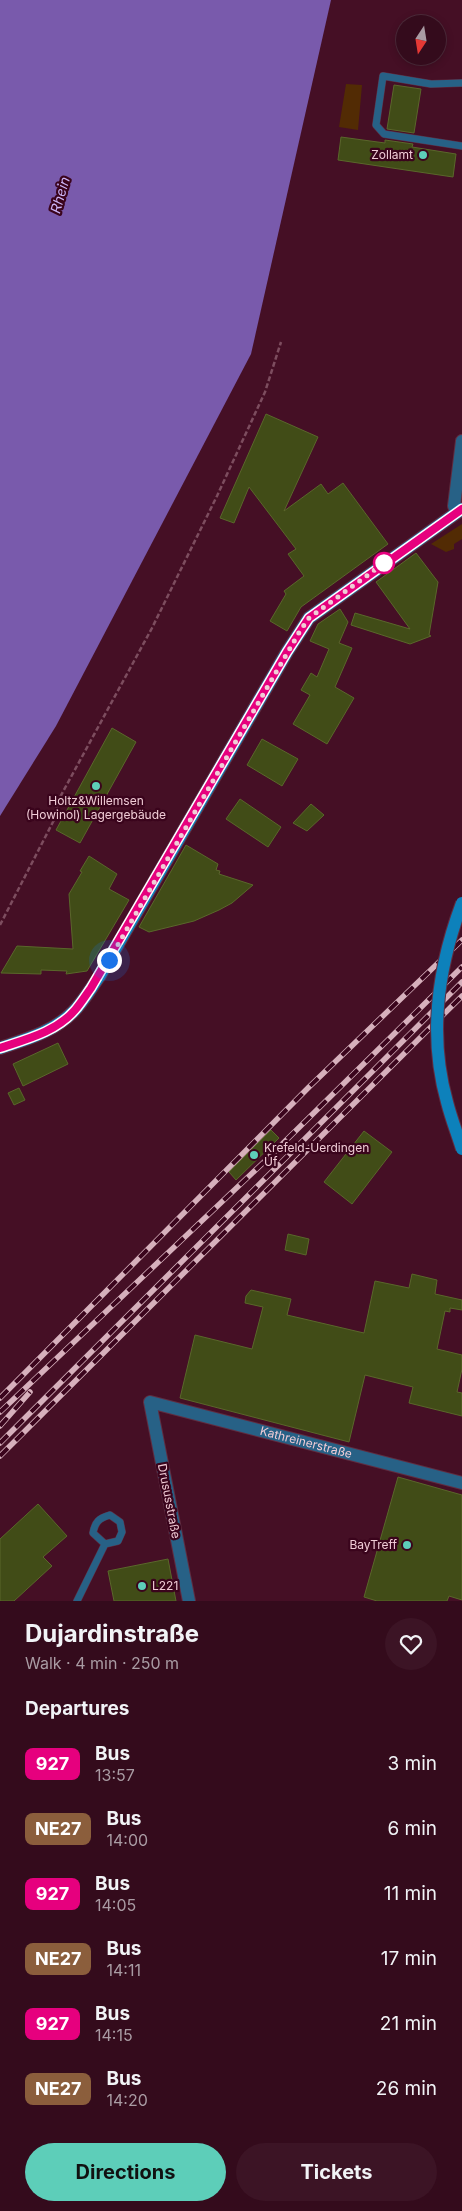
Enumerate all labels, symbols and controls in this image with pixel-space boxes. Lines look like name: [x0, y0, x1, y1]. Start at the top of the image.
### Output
north arrow: [396, 15, 446, 65]
map controls: [396, 15, 446, 65]
place label: Zollamt: [371, 147, 413, 162]
marker: Zollamt: [417, 149, 429, 161]
water label: Rhein: [46, 175, 73, 215]
unlabelled marker: [373, 552, 395, 574]
marker: Holtz&Willemsen (Howinol) Lagergebäude: [90, 780, 102, 792]
place label: Holtz&Willemsen (Howinol) Lagergebäude: [26, 793, 166, 822]
your location: [97, 948, 122, 973]
place label: Krefeld-Uerdingen Uf: [264, 1140, 369, 1169]
marker: Krefeld-Uerdingen Uf: [248, 1149, 260, 1161]
street label: Kathreinerstraße: [258, 1423, 354, 1461]
street label: Drususstraße: [155, 1462, 184, 1540]
place label: BayTreff: [349, 1537, 398, 1552]
marker: BayTreff: [401, 1539, 413, 1551]
place label: L221: [152, 1578, 178, 1593]
marker: L221: [136, 1580, 148, 1592]
button: heart: [385, 1618, 437, 1670]
text: Dujardinstraße: [25, 1619, 199, 1648]
text: Walk · 4 min · 250 m: [25, 1653, 179, 1673]
text: Departures: [25, 1697, 129, 1720]
text: Bus: [95, 1742, 130, 1765]
text: 3 min: [387, 1752, 437, 1775]
text: 927: [36, 1753, 69, 1774]
text: 13:57: [95, 1765, 135, 1785]
text: Bus: [106, 1807, 142, 1830]
text: 6 min: [387, 1817, 437, 1840]
text: NE27: [35, 1818, 81, 1839]
text: 14:00: [106, 1830, 148, 1850]
text: Bus: [95, 1872, 130, 1895]
text: 11 min: [384, 1882, 437, 1905]
text: 927: [36, 1883, 69, 1904]
text: 14:05: [95, 1895, 136, 1915]
text: Bus: [106, 1937, 142, 1960]
text: 17 min: [381, 1947, 437, 1970]
text: NE27: [35, 1948, 81, 1969]
text: 14:11: [106, 1960, 141, 1980]
text: Bus: [95, 2002, 130, 2025]
text: 21 min: [380, 2012, 437, 2035]
text: 927: [36, 2013, 69, 2034]
text: 14:15: [95, 2025, 133, 2045]
text: Bus: [106, 2067, 142, 2090]
text: 26 min: [376, 2077, 437, 2100]
text: NE27: [35, 2078, 81, 2099]
text: 14:20: [106, 2090, 148, 2110]
button: Directions: [25, 2143, 226, 2201]
button: Tickets: [236, 2143, 437, 2201]

